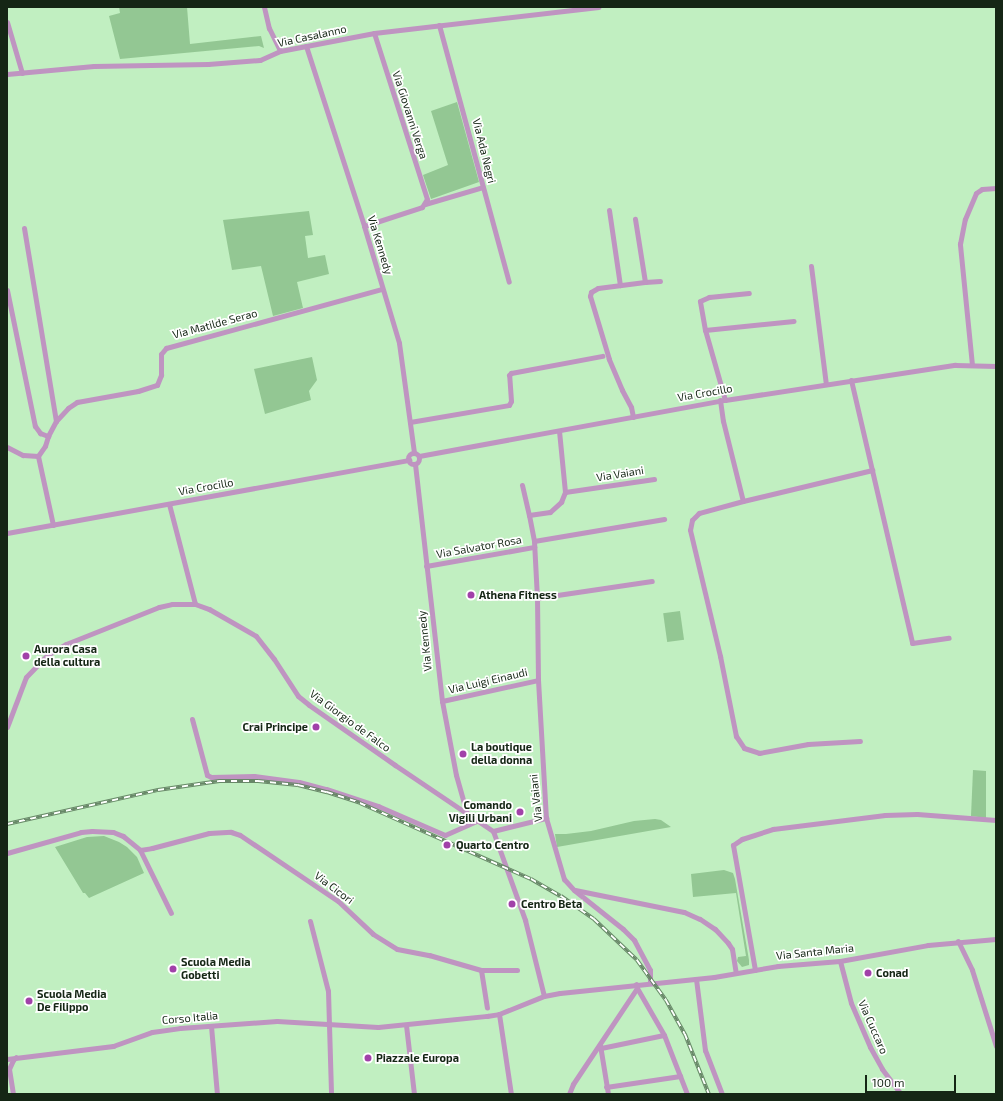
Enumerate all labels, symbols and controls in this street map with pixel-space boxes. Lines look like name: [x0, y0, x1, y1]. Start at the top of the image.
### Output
street label: Via Casalanno: [276, 22, 348, 50]
street label: Via Giovanni Verga: [389, 69, 431, 161]
street label: Via Ada Negri: [470, 117, 498, 185]
street label: Via Kennedy: [365, 214, 395, 276]
street label: Via Matilde Serao: [171, 306, 259, 342]
street label: Via Crocillo: [676, 382, 734, 404]
street label: Via Vaiani: [595, 464, 645, 484]
street label: Via Crocillo: [177, 476, 235, 498]
street label: Via Salvator Rosa: [435, 533, 523, 561]
place label: Athena Fitness: [479, 588, 557, 602]
marker: Athena Fitness: [466, 590, 476, 600]
street label: Via Kennedy: [415, 610, 435, 672]
place label: Aurora Casa della cultura: [34, 643, 100, 669]
marker: Aurora Casa della cultura: [21, 651, 31, 661]
street label: Via Luigi Einaudi: [447, 666, 529, 696]
street label: Via Giorgio de Falco: [307, 687, 393, 755]
place label: Crai Principe: [243, 720, 308, 734]
marker: Crai Principe: [311, 722, 321, 732]
place label: La boutique della donna: [471, 741, 532, 767]
marker: La boutique della donna: [458, 749, 468, 759]
street label: Via Vaiani: [527, 773, 545, 823]
place label: Comando Vigili Urbani: [449, 799, 512, 825]
marker: Comando Vigili Urbani: [515, 807, 525, 817]
place label: Quarto Centro: [456, 838, 529, 852]
marker: Quarto Centro: [441, 839, 453, 851]
street label: Via Cicori: [312, 869, 356, 907]
place label: Centro Beta: [521, 897, 582, 911]
marker: Centro Beta: [506, 898, 518, 910]
street label: Via Santa Maria: [775, 941, 855, 963]
place label: Scuola Media Gobetti: [181, 956, 250, 982]
marker: Scuola Media Gobetti: [168, 964, 178, 974]
place label: Conad: [876, 966, 908, 980]
marker: Conad: [863, 968, 873, 978]
place label: Scuola Media De Filippo: [37, 988, 106, 1014]
marker: Scuola Media De Filippo: [24, 996, 34, 1006]
street label: Via Cuccaro: [855, 998, 891, 1056]
street label: Corso Italia: [161, 1009, 219, 1027]
place label: Piazzale Europa: [376, 1051, 459, 1065]
marker: Piazzale Europa: [363, 1053, 373, 1063]
scale bar: [867, 1067, 958, 1093]
text: 100 m: [872, 1075, 904, 1089]

